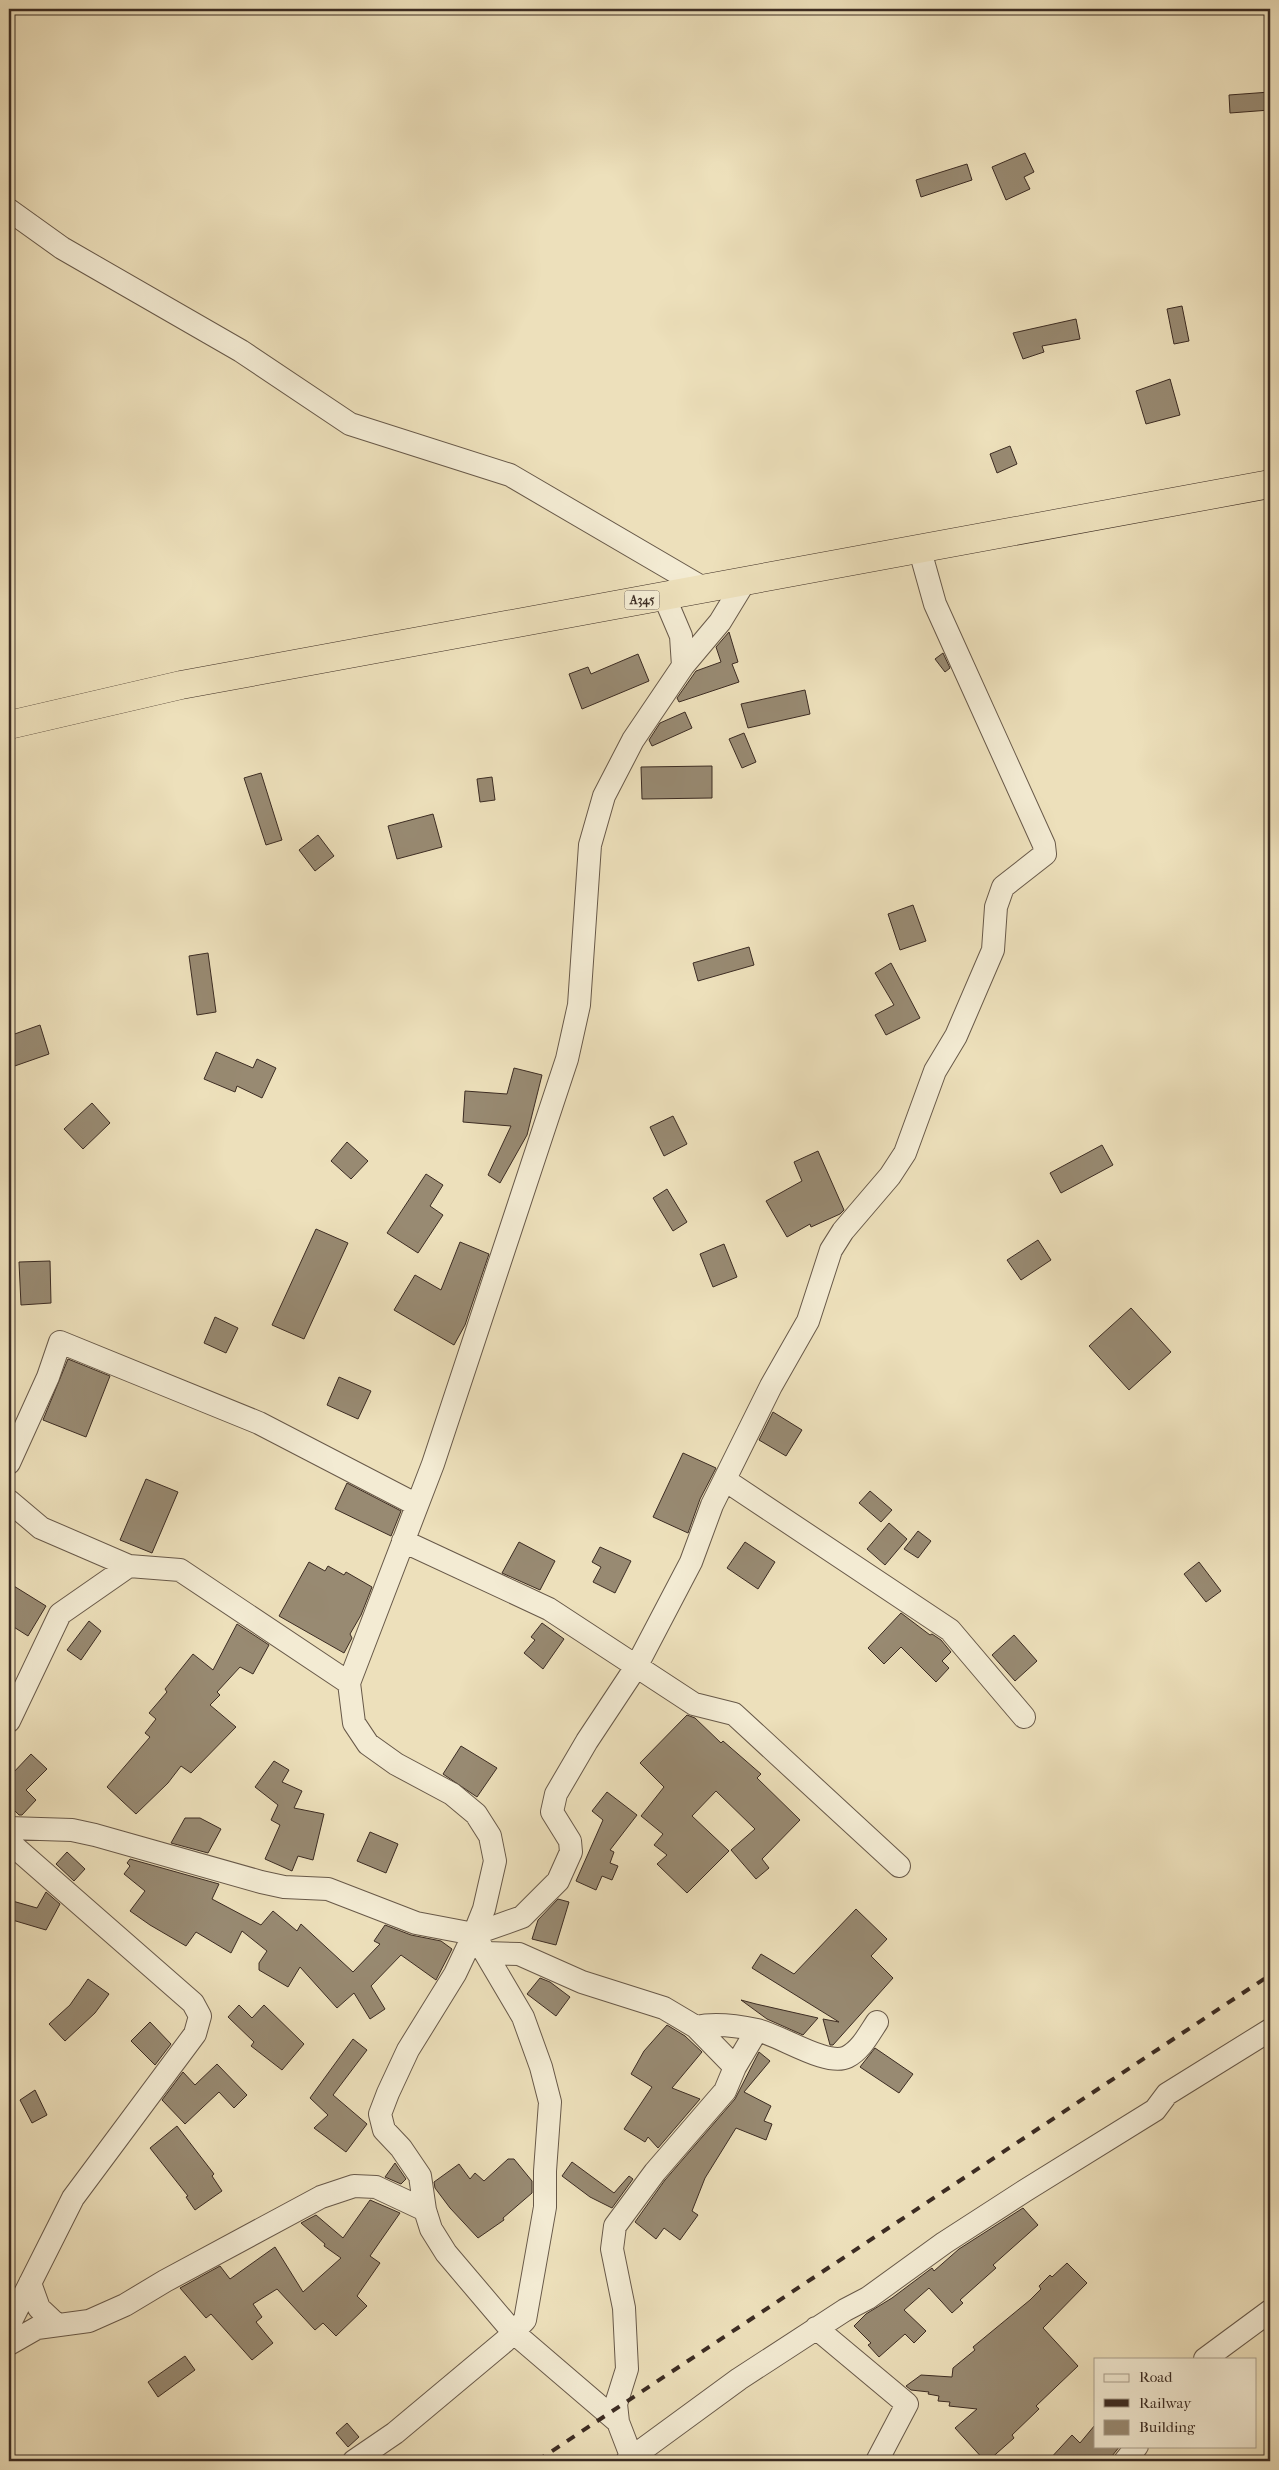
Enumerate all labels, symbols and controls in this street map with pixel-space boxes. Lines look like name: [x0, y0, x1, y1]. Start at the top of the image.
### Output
road number: A345: [624, 590, 660, 610]
legend: [1094, 2358, 1256, 2448]
text: Road: [1139, 2368, 1173, 2386]
text: Railway: [1139, 2394, 1192, 2412]
text: Building: [1139, 2418, 1196, 2436]

